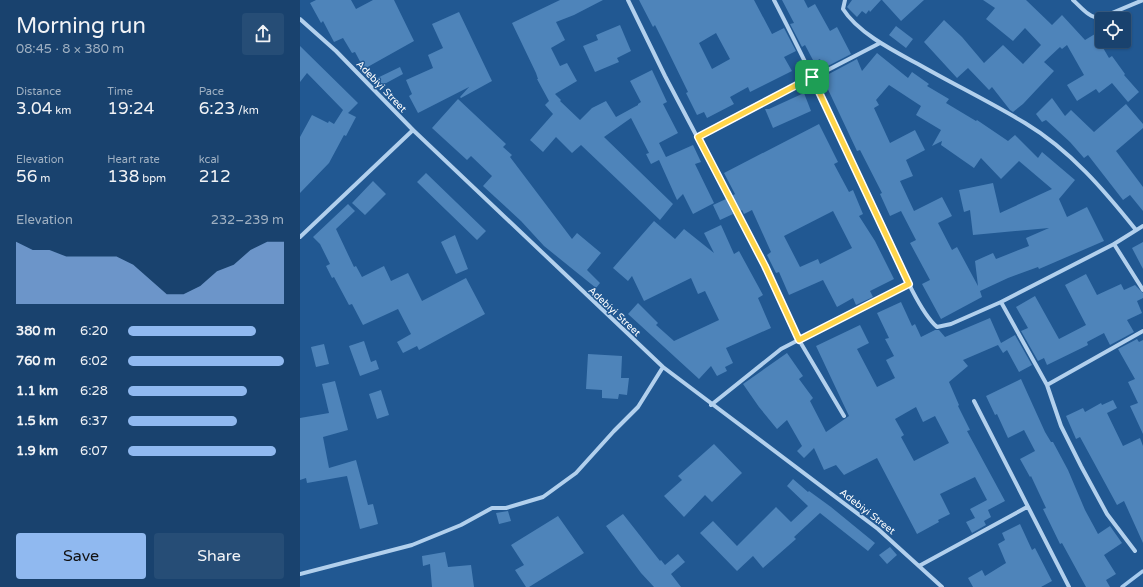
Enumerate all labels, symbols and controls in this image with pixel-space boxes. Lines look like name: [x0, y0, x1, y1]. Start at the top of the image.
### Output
map controls: [1095, 12, 1131, 48]
button: locate: [1095, 12, 1131, 48]
text: Morning run: [16, 13, 146, 39]
button: share: [242, 13, 284, 55]
text: 08:45 · 8 × 380 m: [16, 41, 124, 57]
street label: Adebiyi Street: [354, 58, 409, 115]
pin: [795, 60, 829, 94]
icon: arrive: [801, 66, 823, 88]
text: Distance: [16, 85, 61, 98]
text: Time: [107, 85, 133, 98]
text: Pace: [199, 85, 224, 98]
text: 3.04: [16, 98, 52, 119]
text: 19:24: [107, 98, 154, 119]
text: 6:23: [199, 98, 235, 119]
text: km: [52, 104, 71, 117]
text: /km: [235, 104, 259, 117]
text: Elevation: [16, 153, 64, 166]
text: Heart rate: [107, 153, 160, 166]
text: kcal: [199, 153, 219, 166]
text: 56: [16, 166, 37, 187]
text: 138: [107, 166, 139, 187]
text: 212: [199, 166, 231, 187]
text: m: [37, 172, 50, 185]
text: bpm: [139, 172, 166, 185]
text: Elevation: [16, 212, 73, 228]
text: 232–239 m: [211, 212, 284, 228]
street label: Adebiyi Street: [586, 284, 643, 339]
text: 380 m: [16, 323, 56, 339]
text: 6:20: [80, 323, 108, 339]
text: 760 m: [16, 353, 56, 369]
text: 6:02: [80, 353, 108, 369]
text: 1.1 km: [16, 383, 58, 399]
text: 6:28: [80, 383, 108, 399]
text: 1.5 km: [16, 413, 58, 429]
text: 6:37: [80, 413, 108, 429]
text: 1.9 km: [16, 443, 58, 459]
text: 6:07: [80, 443, 108, 459]
street label: Adebiyi Street: [837, 486, 898, 537]
button: Save: [16, 533, 146, 579]
button: Share: [154, 533, 284, 579]

